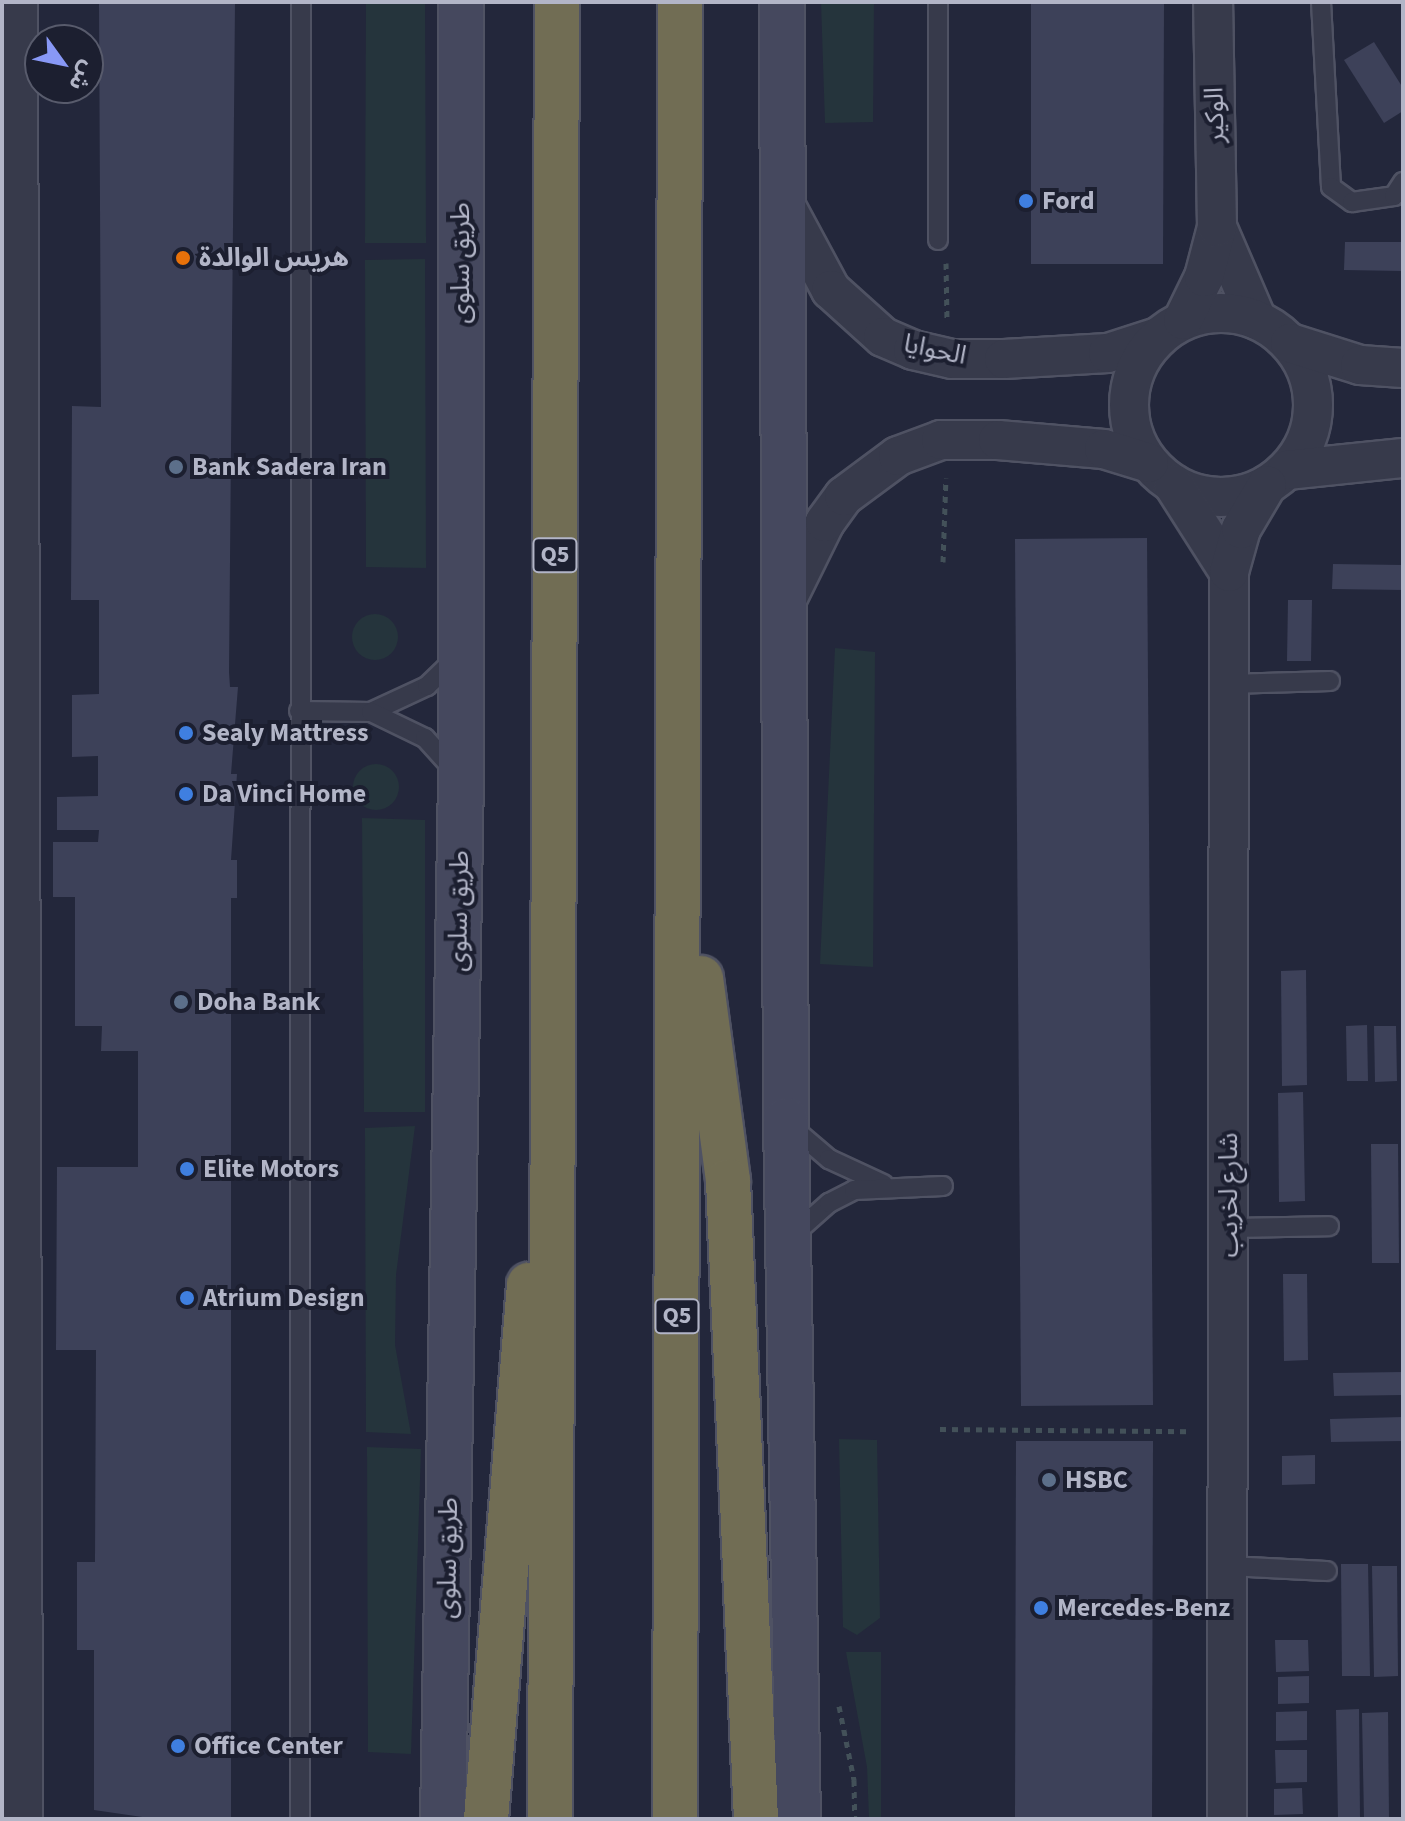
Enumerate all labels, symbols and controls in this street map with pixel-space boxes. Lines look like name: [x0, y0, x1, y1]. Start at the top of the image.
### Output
north arrow: [24, 24, 104, 104]
text: ش: [61, 55, 104, 97]
street label: الوكير: [1199, 87, 1231, 143]
place label: Ford: [1042, 185, 1095, 217]
marker: Ford: [1017, 192, 1035, 210]
street label: طريق سلوى: [445, 202, 477, 324]
place label: هريس الوالدة: [199, 242, 349, 274]
marker: هريس الوالدة: [174, 249, 192, 267]
street label: الحوايا: [901, 328, 969, 372]
place label: Bank Sadera Iran: [192, 451, 387, 483]
marker: Bank Sadera Iran: [167, 458, 185, 476]
road number: Q5: [531, 535, 579, 575]
place label: Sealy Mattress: [202, 717, 369, 749]
marker: Sealy Mattress: [177, 724, 195, 742]
place label: Da Vinci Home: [202, 778, 366, 810]
marker: Da Vinci Home: [177, 785, 195, 803]
street label: طريق سلوى: [442, 850, 476, 972]
place label: Doha Bank: [197, 986, 320, 1018]
marker: Doha Bank: [172, 993, 190, 1011]
street label: شارع لخريب: [1213, 1133, 1245, 1257]
place label: Elite Motors: [203, 1153, 339, 1185]
marker: Elite Motors: [178, 1160, 196, 1178]
place label: Atrium Design: [203, 1282, 365, 1314]
marker: Atrium Design: [178, 1289, 196, 1307]
road number: Q5: [653, 1296, 701, 1336]
place label: HSBC: [1065, 1464, 1128, 1496]
marker: HSBC: [1040, 1471, 1058, 1489]
street label: طريق سلوى: [431, 1497, 465, 1619]
place label: Mercedes-Benz: [1057, 1592, 1230, 1624]
marker: Mercedes-Benz: [1032, 1599, 1050, 1617]
place label: Office Center: [194, 1730, 343, 1762]
marker: Office Center: [169, 1737, 187, 1755]

